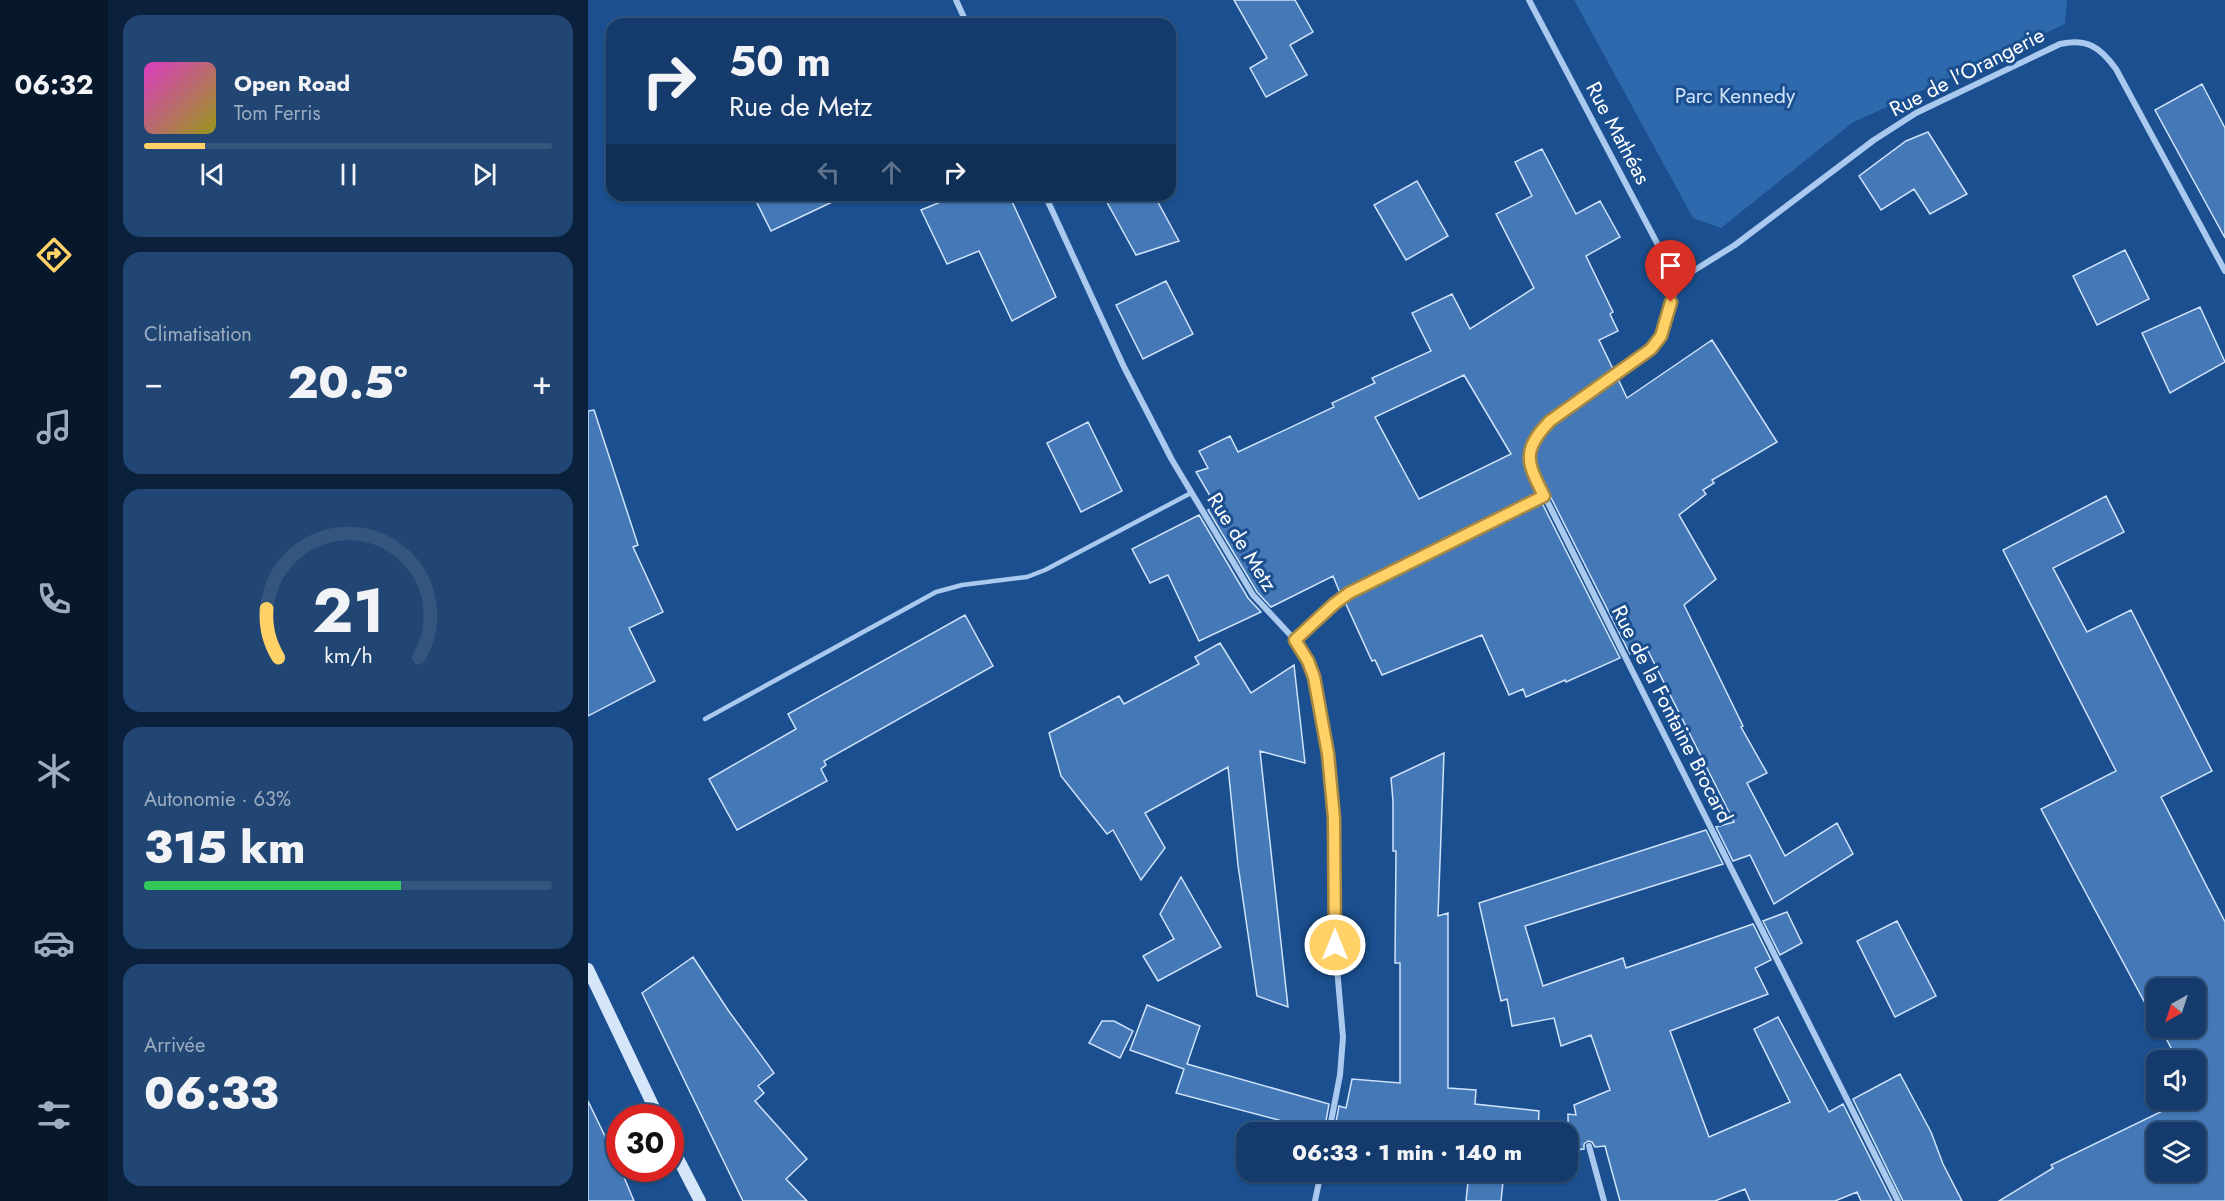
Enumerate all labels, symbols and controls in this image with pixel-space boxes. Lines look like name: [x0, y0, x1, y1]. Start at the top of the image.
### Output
street label: Rue de l'Orangerie: [1884, 20, 2050, 124]
text: 50 m: [729, 31, 831, 92]
icon: right: [630, 42, 708, 120]
text: 06:32: [14, 65, 94, 104]
text: Open Road: [234, 67, 350, 99]
street label: Rue Mathéas: [1578, 76, 1658, 190]
park label: Parc Kennedy: [1675, 81, 1796, 111]
text: Rue de Metz: [729, 87, 872, 126]
text: Tom Ferris: [234, 99, 321, 128]
icon: left: [812, 156, 845, 189]
icon: ahead: [875, 156, 908, 189]
icon: right: [938, 156, 971, 189]
icon: previous: [196, 158, 229, 191]
icon: pause: [332, 158, 365, 191]
icon: next: [468, 158, 501, 191]
icon: directions: [33, 234, 75, 276]
pin: [1645, 240, 1696, 302]
icon: arrive: [1654, 249, 1687, 282]
text: Climatisation: [144, 320, 252, 349]
text: 20.5°: [288, 350, 408, 415]
text: −: [144, 359, 163, 406]
text: +: [532, 359, 552, 406]
icon: music: [33, 406, 75, 448]
street label: Rue de Metz: [1200, 487, 1284, 598]
text: 21: [312, 565, 384, 655]
icon: phone: [33, 578, 75, 620]
street label: Rue de la Fontaine Brocard: [1604, 600, 1740, 828]
text: km/h: [324, 640, 372, 671]
icon: climate: [33, 750, 75, 792]
text: Autonomie · 63%: [144, 785, 291, 814]
text: 315 km: [144, 815, 306, 880]
position arrow: [1303, 913, 1367, 977]
icon: car: [33, 922, 75, 964]
north arrow: [2146, 978, 2206, 1038]
map controls: [2146, 978, 2206, 1182]
text: Arrivée: [144, 1031, 205, 1060]
button: sound: [2146, 1050, 2206, 1110]
text: 06:33: [144, 1061, 279, 1126]
icon: filters: [33, 1094, 75, 1136]
speed limit sign: 30: [606, 1104, 684, 1182]
button: layers: [2146, 1122, 2206, 1182]
text: 06:33 · 1 min · 140 m: [1292, 1136, 1522, 1168]

